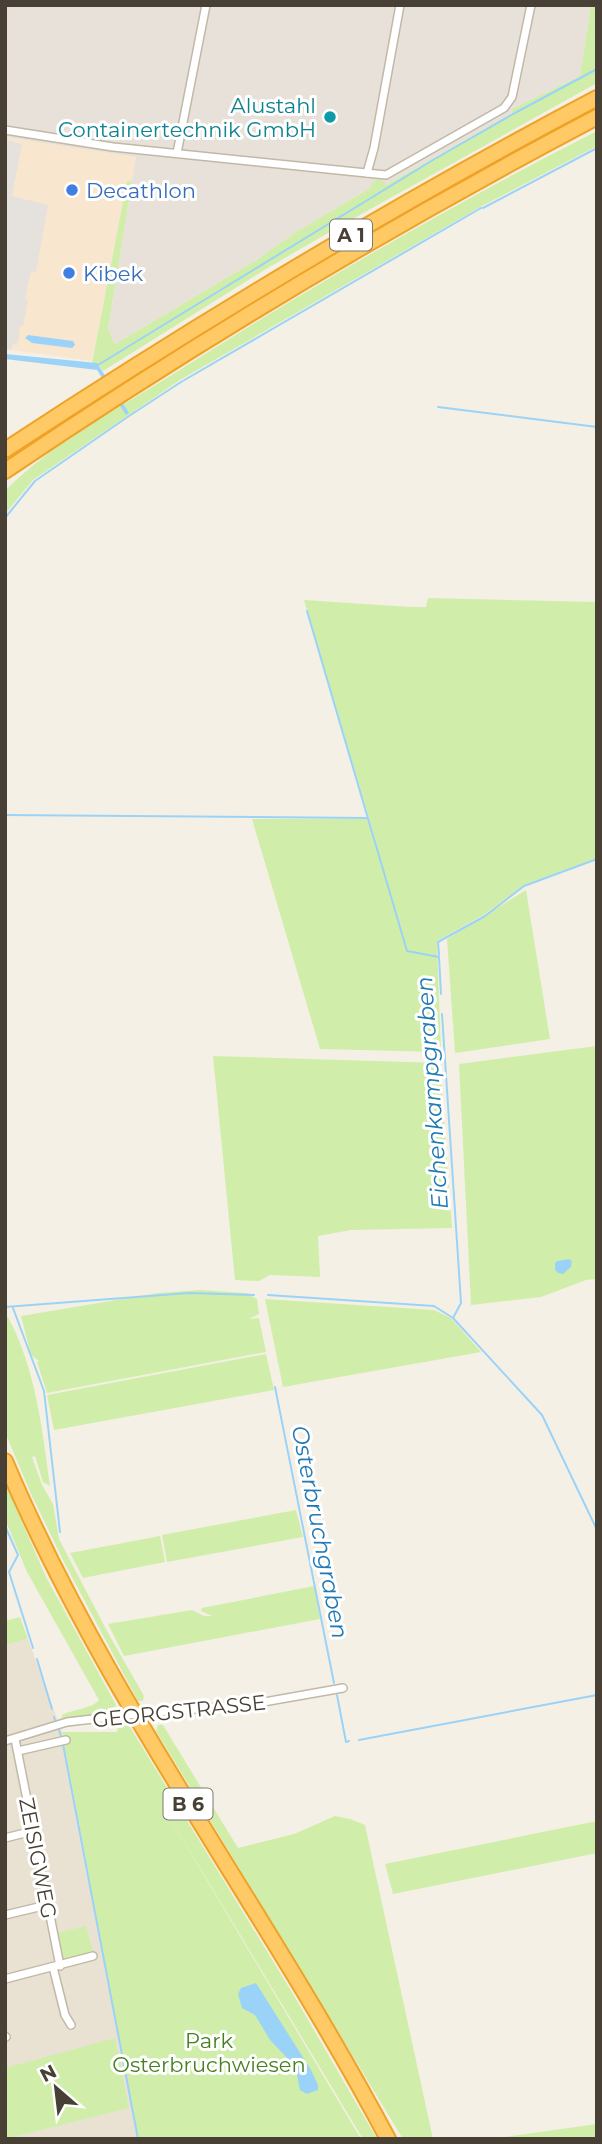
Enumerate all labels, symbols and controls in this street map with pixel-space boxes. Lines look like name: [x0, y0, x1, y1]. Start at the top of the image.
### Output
place label: Alustahl Containertechnik GmbH: [58, 93, 316, 142]
marker: Alustahl Containertechnik GmbH: [322, 109, 338, 125]
place label: Decathlon: [86, 178, 196, 203]
marker: Decathlon: [64, 182, 80, 198]
road number: A 1: [330, 219, 372, 250]
place label: Kibek: [83, 261, 144, 286]
marker: Kibek: [61, 265, 77, 281]
water label: Eichenkampgraben: [410, 976, 454, 1210]
water label: Osterbruchgraben: [286, 1423, 354, 1641]
street label: GEORGSTRASSE: [91, 1689, 267, 1733]
road number: B 6: [164, 1788, 212, 1820]
street label: ZEISIGWEG: [14, 1795, 62, 1921]
park label: Park Osterbruchwiesen: [112, 2028, 306, 2077]
north arrow: [21, 2053, 91, 2123]
text: N: [36, 2060, 60, 2087]

